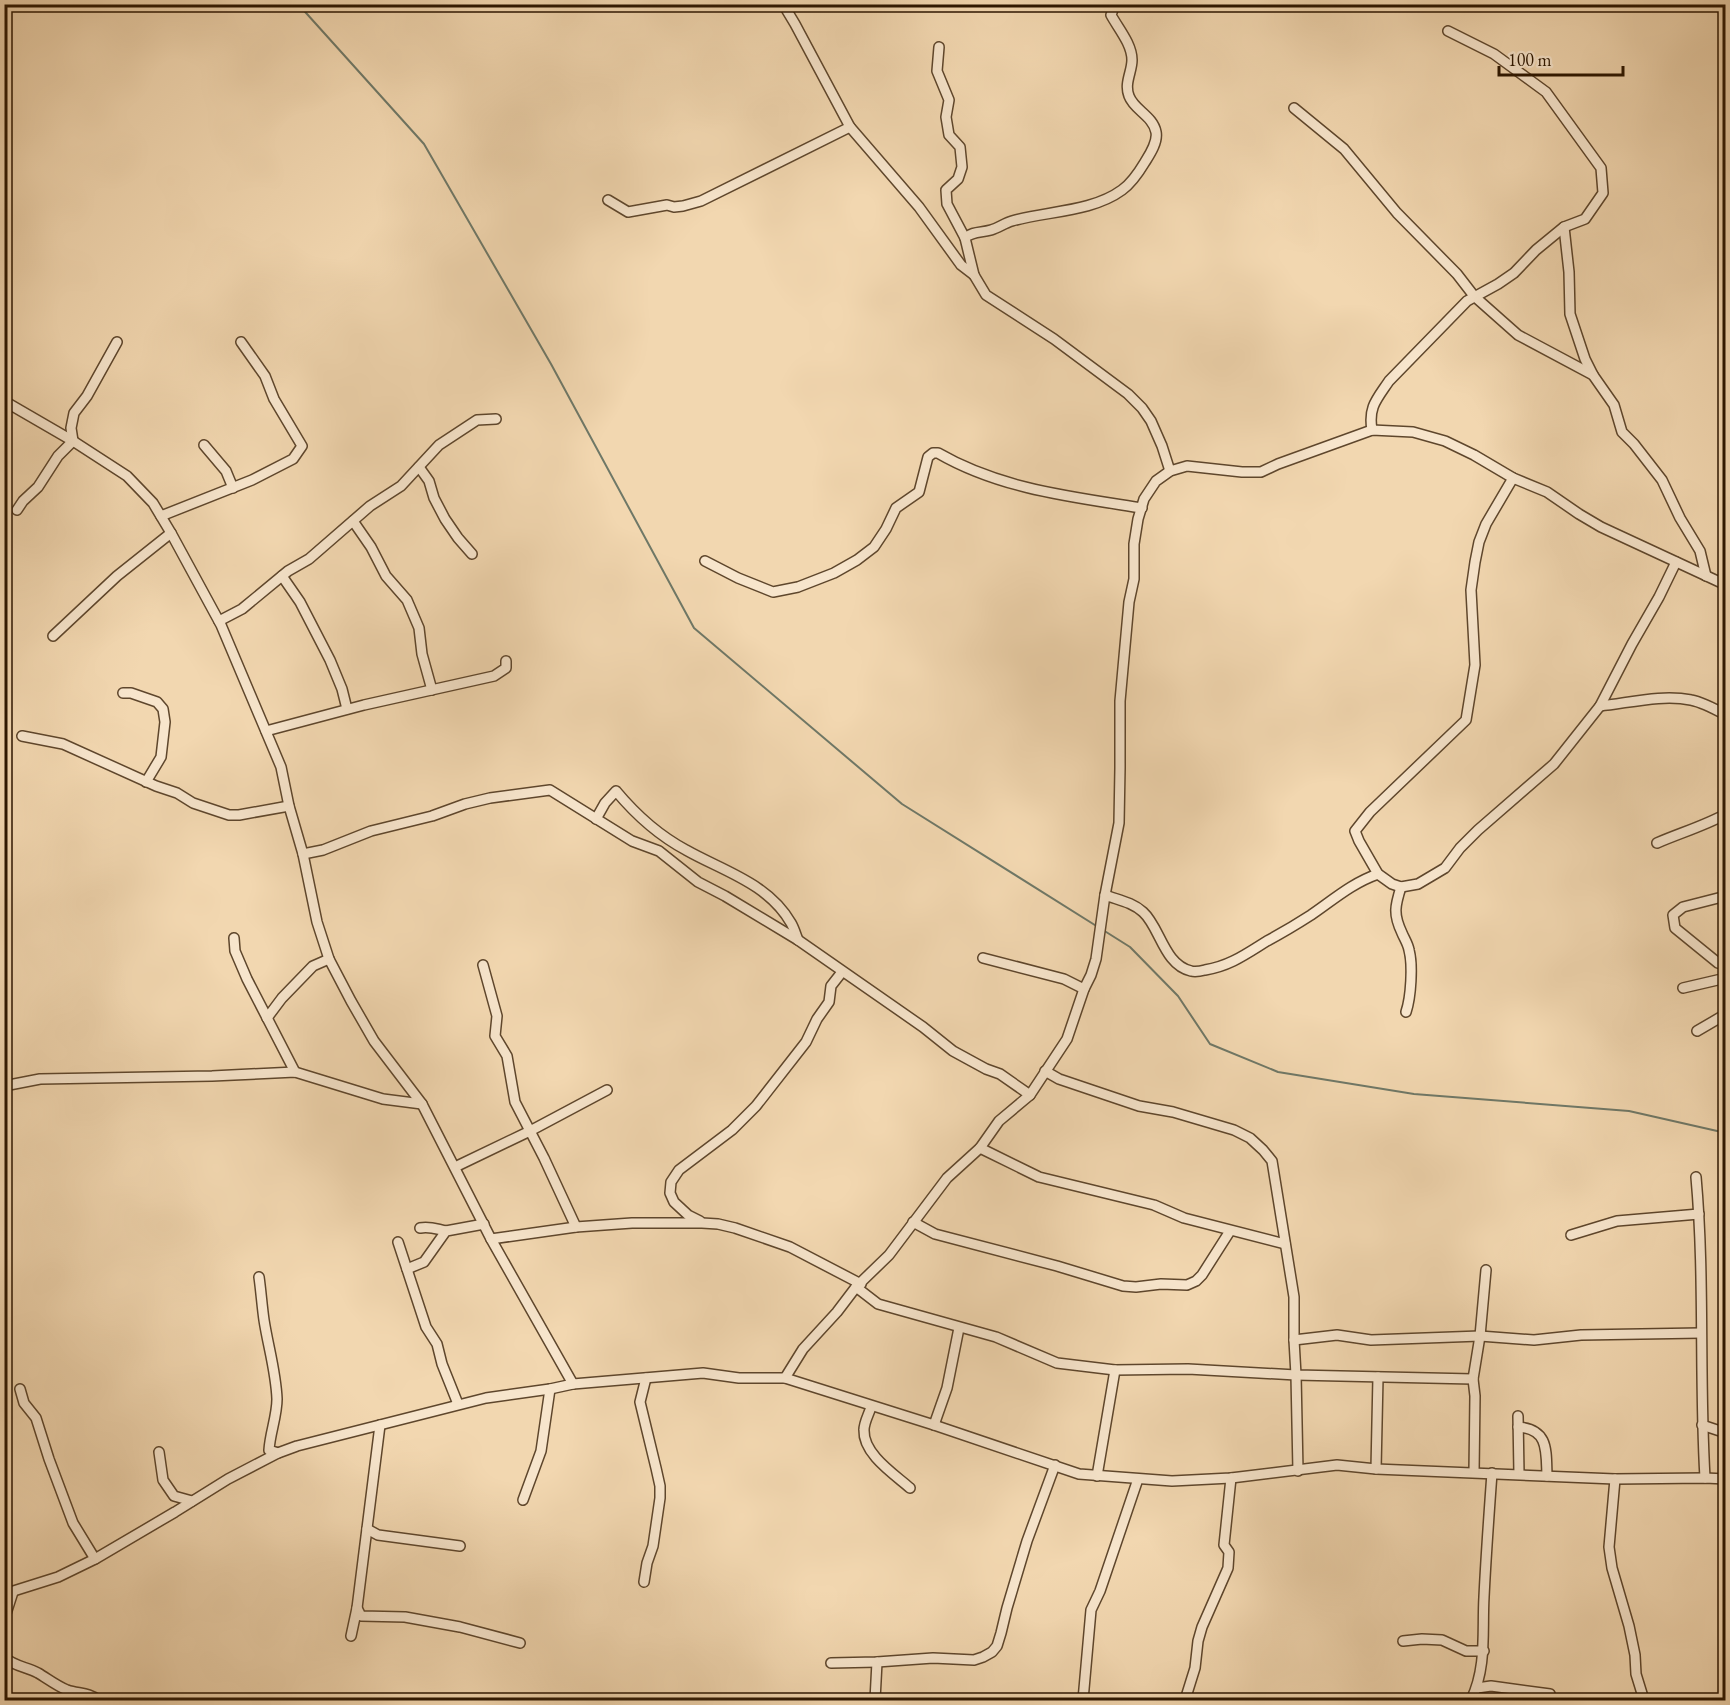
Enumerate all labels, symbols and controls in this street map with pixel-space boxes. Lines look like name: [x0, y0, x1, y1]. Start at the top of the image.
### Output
scale bar: [1499, 39, 1624, 77]
text: 100 m: [1508, 48, 1552, 71]

